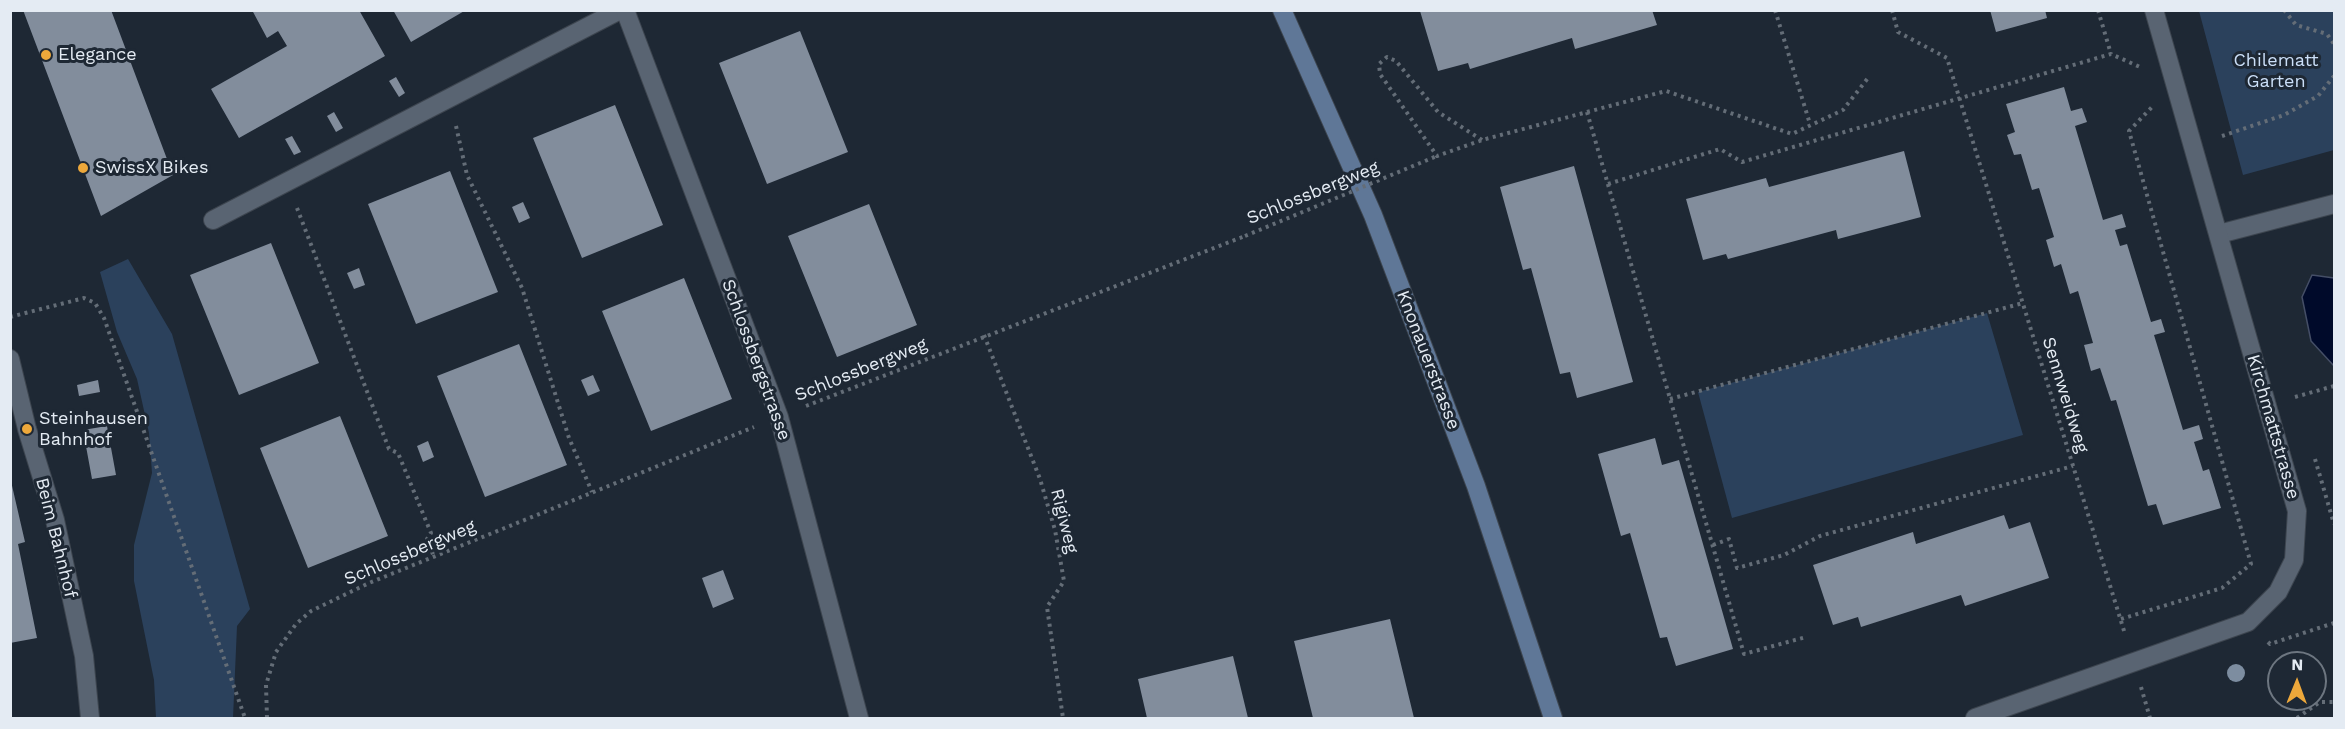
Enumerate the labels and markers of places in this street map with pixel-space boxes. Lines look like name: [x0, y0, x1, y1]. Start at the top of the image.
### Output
place label: Elegance: [58, 44, 137, 66]
marker: Elegance: [39, 48, 53, 62]
place label: SwissX Bikes: [95, 157, 208, 179]
marker: SwissX Bikes: [76, 161, 90, 175]
place label: Steinhausen Bahnhof: [39, 408, 148, 450]
marker: Steinhausen Bahnhof: [20, 422, 34, 436]

